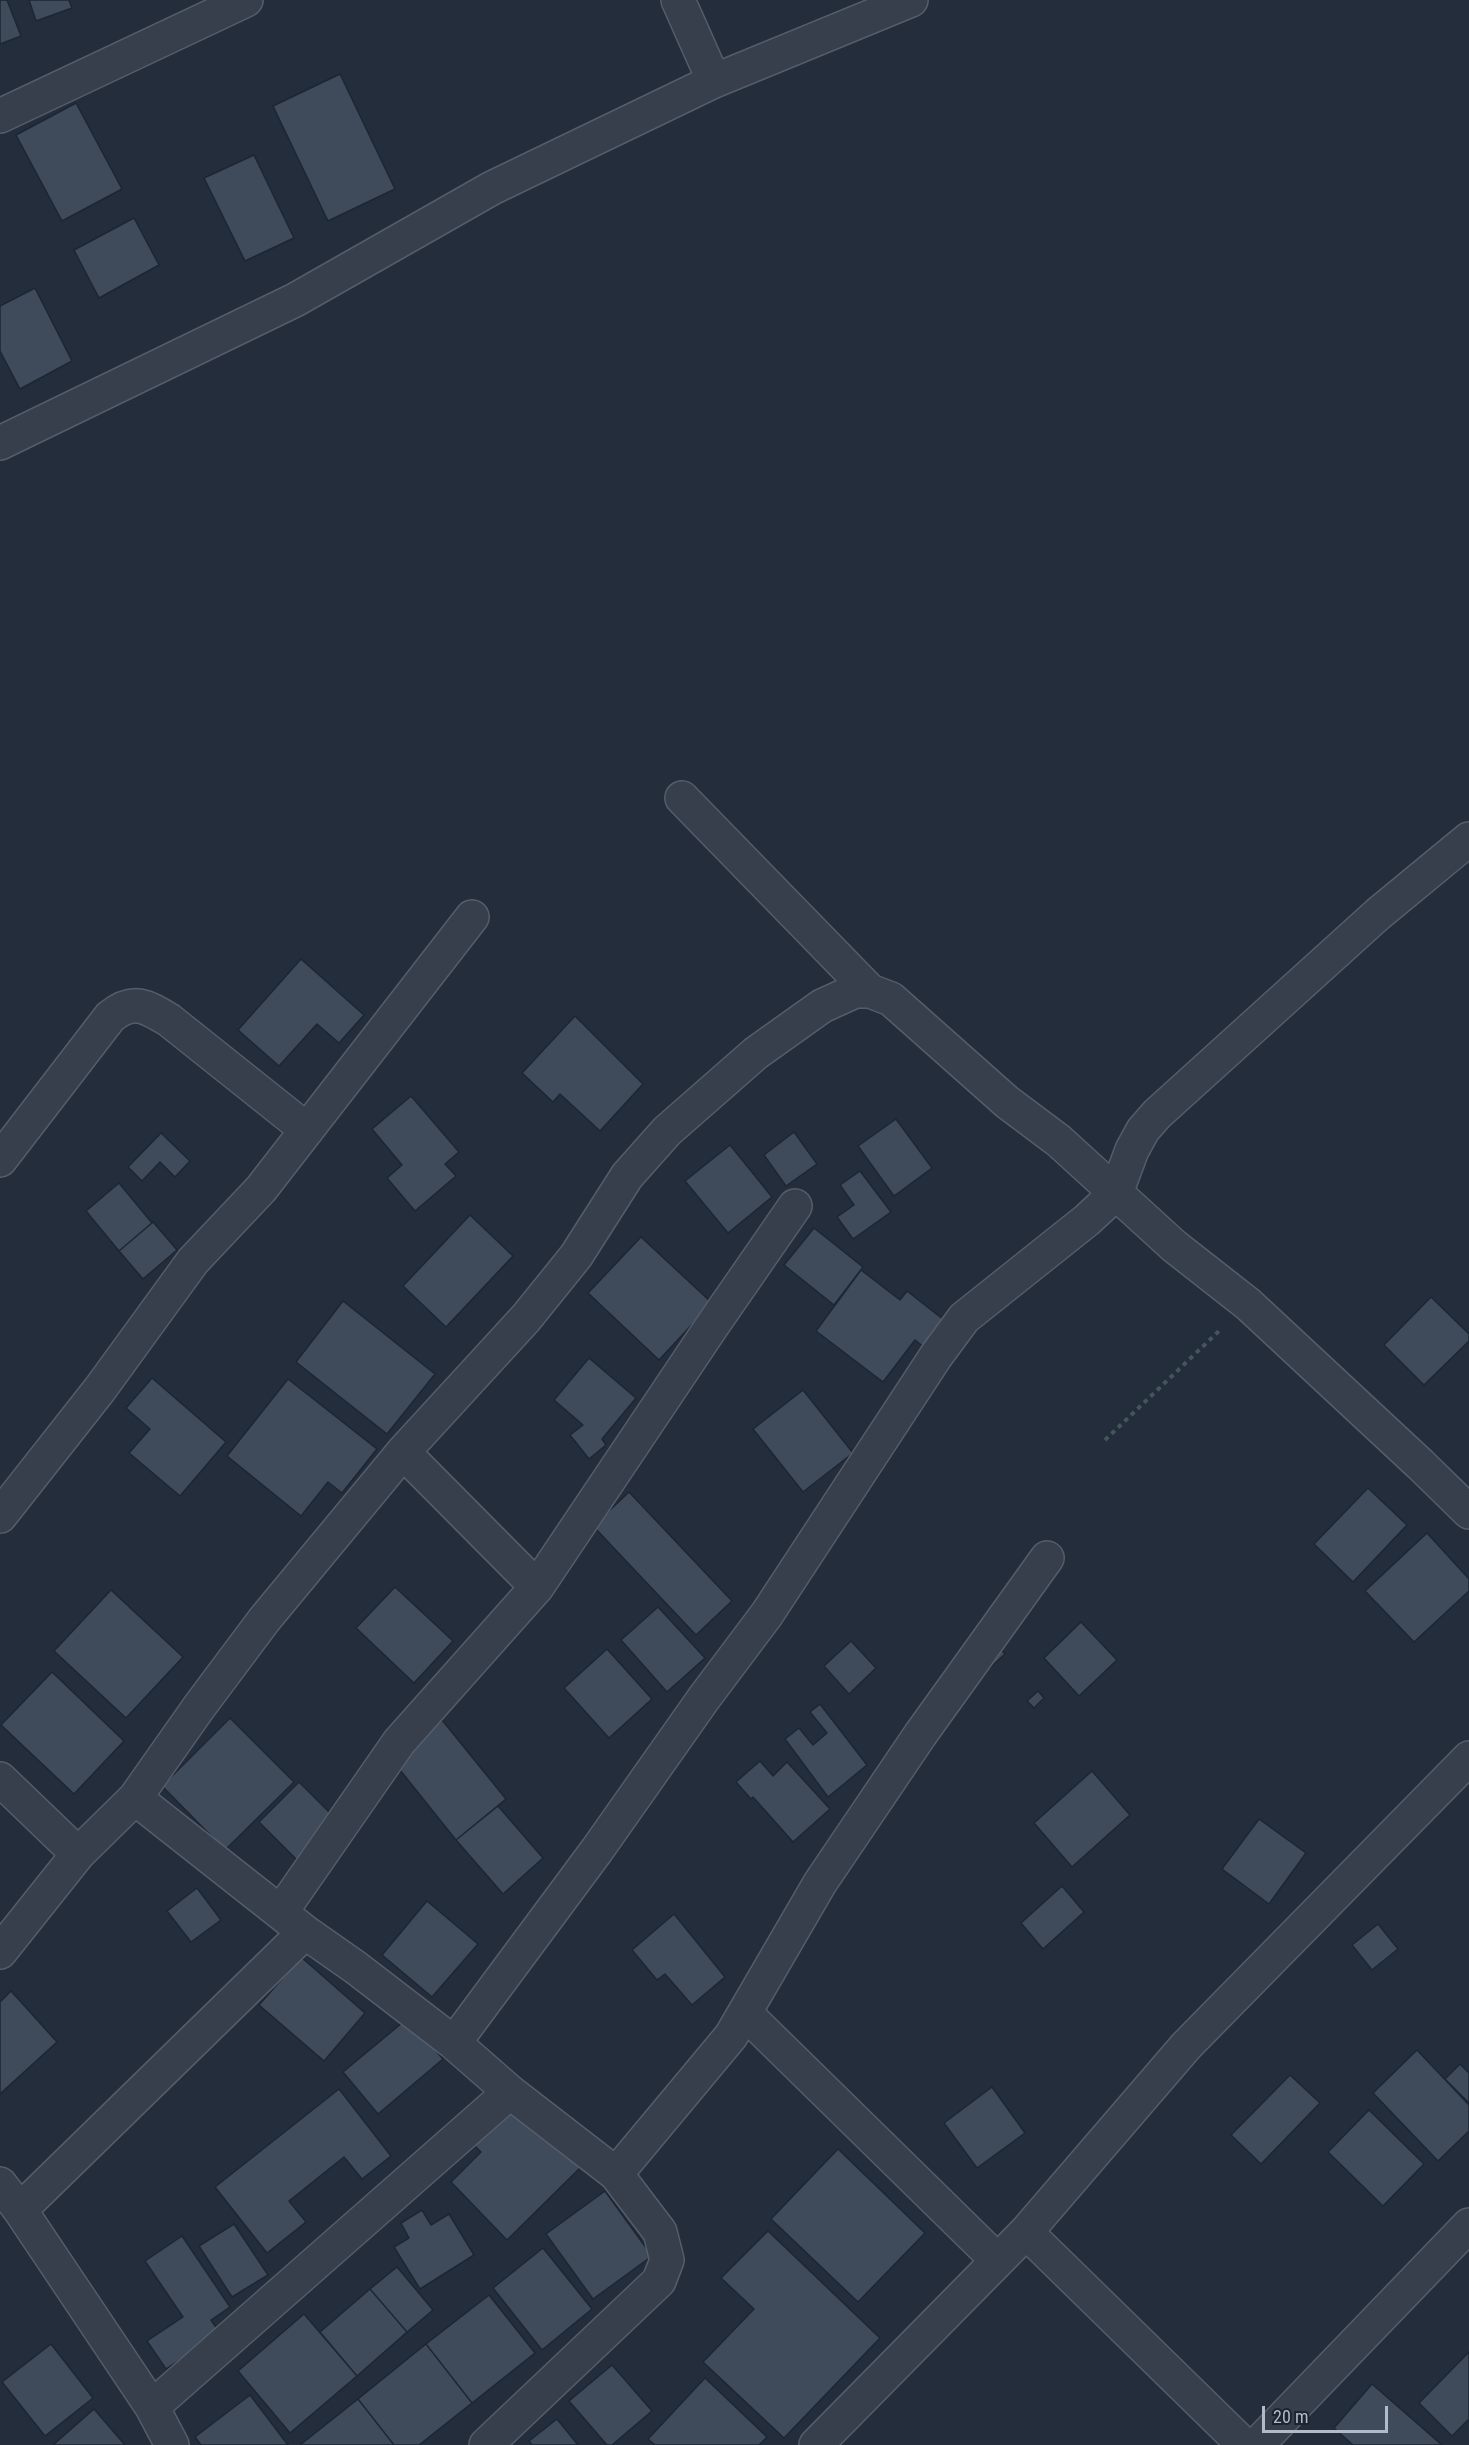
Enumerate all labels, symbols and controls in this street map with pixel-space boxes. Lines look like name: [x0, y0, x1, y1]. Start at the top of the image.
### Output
scale bar: [1265, 2394, 1391, 2432]
text: 20 m: [1273, 2406, 1308, 2427]

